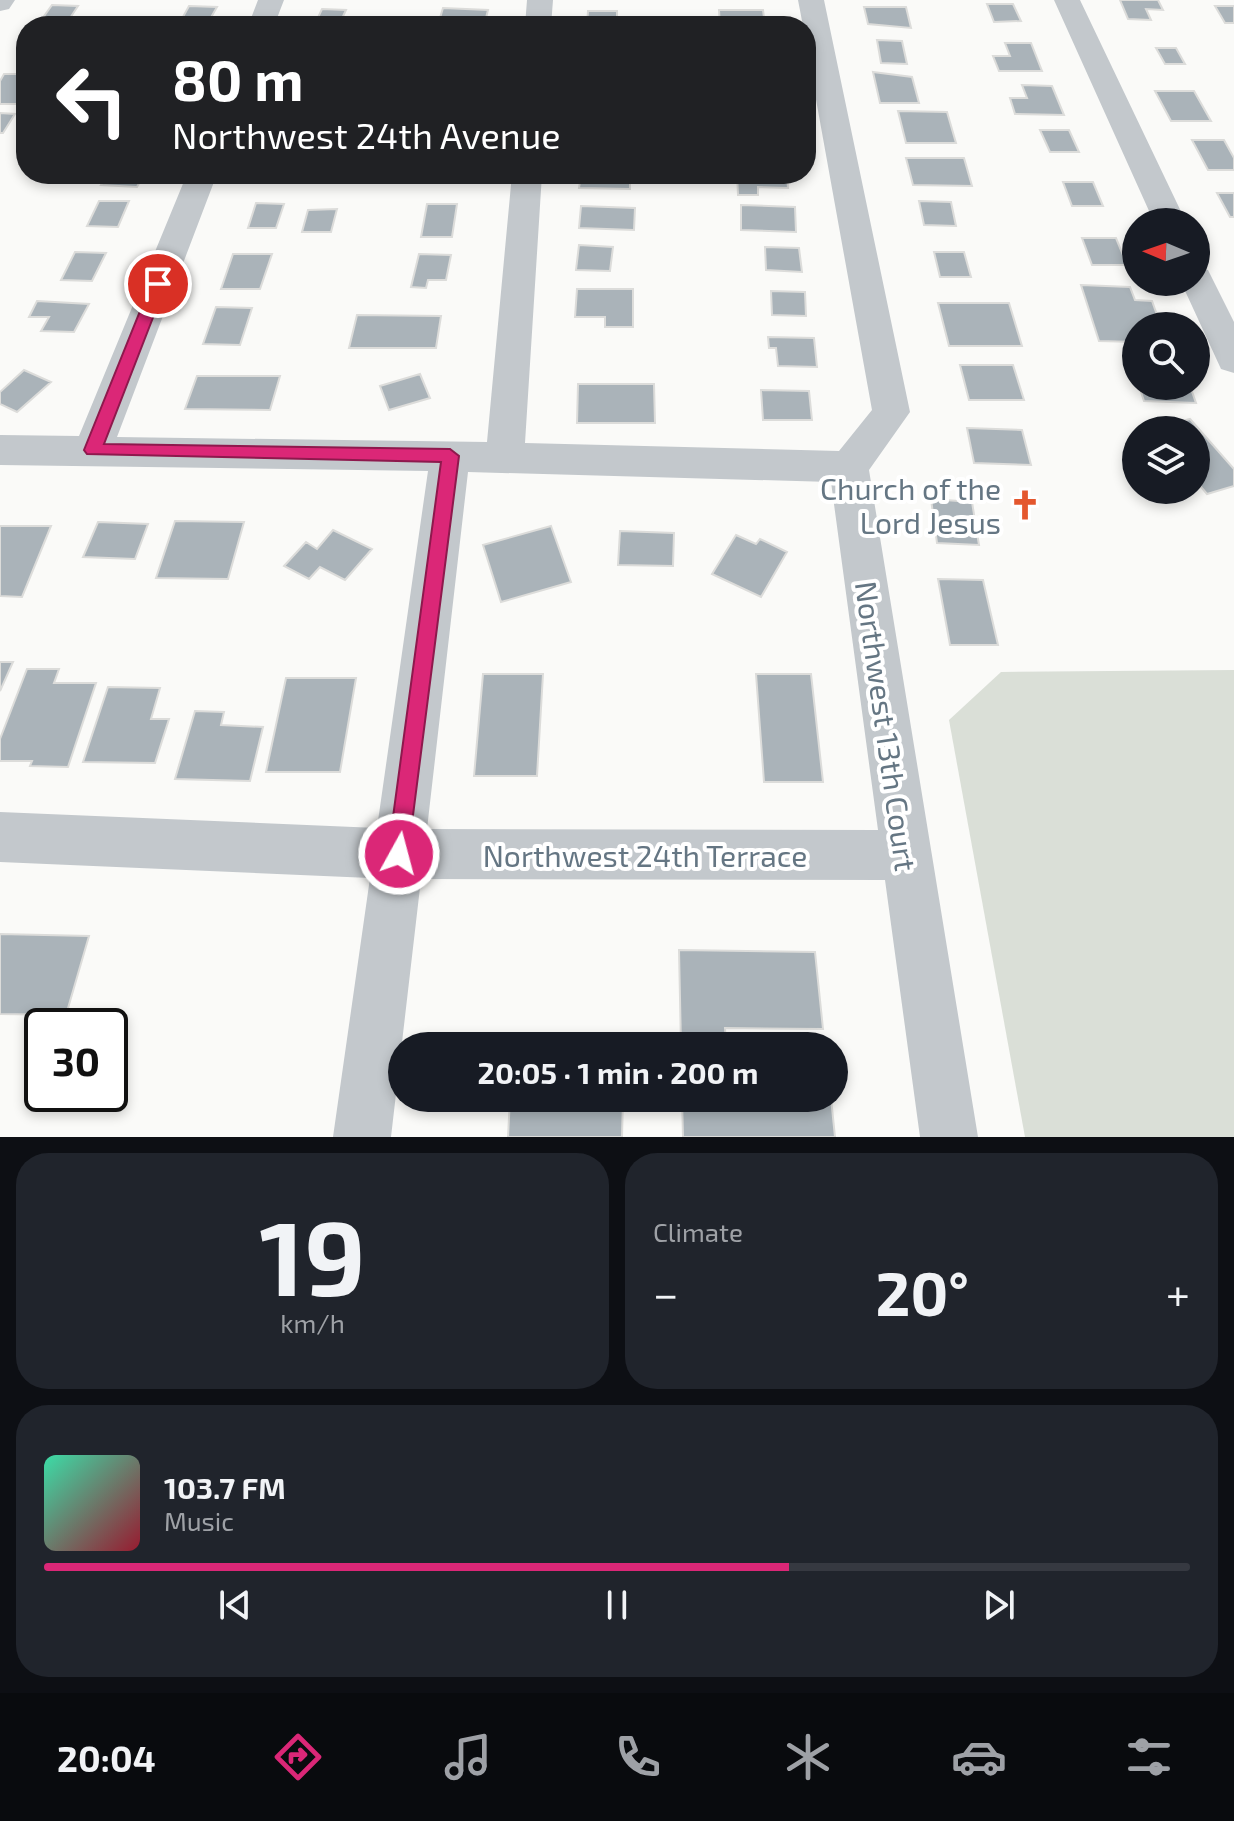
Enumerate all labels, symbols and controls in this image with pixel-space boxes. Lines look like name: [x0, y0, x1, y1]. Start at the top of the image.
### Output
text: 80 m: [172, 45, 304, 112]
icon: left: [40, 48, 144, 152]
text: Northwest 24th Avenue: [172, 113, 561, 156]
north arrow: [1122, 208, 1210, 296]
map controls: [1122, 208, 1210, 504]
pin: [124, 250, 192, 318]
icon: arrive: [136, 262, 180, 306]
button: search: [1122, 312, 1210, 400]
button: layers: [1122, 416, 1210, 504]
place label: Church of the Lord Jesus: [820, 470, 1001, 540]
church icon: Church of the Lord Jesus: [1008, 488, 1042, 522]
street label: Northwest 13th Court: [849, 579, 925, 873]
position arrow: [357, 812, 441, 896]
street label: Northwest 24th Terrace: [483, 837, 807, 873]
speed limit sign: 30: [24, 1008, 128, 1112]
text: 20:05 · 1 min · 200 m: [478, 1054, 758, 1090]
text: 19: [259, 1192, 366, 1317]
text: Climate: [653, 1216, 743, 1247]
text: 20°: [876, 1256, 969, 1328]
text: −: [653, 1266, 679, 1319]
text: +: [1166, 1266, 1190, 1319]
text: km/h: [280, 1307, 345, 1338]
text: 103.7 FM: [164, 1469, 286, 1505]
text: Music: [164, 1505, 234, 1536]
icon: previous: [213, 1583, 257, 1627]
icon: pause: [595, 1583, 639, 1627]
icon: next: [977, 1583, 1021, 1627]
icon: directions: [270, 1729, 326, 1785]
icon: music: [440, 1729, 496, 1785]
icon: phone: [610, 1729, 666, 1785]
icon: climate: [780, 1729, 836, 1785]
icon: car: [951, 1729, 1007, 1785]
icon: filters: [1121, 1729, 1177, 1785]
text: 20:04: [57, 1736, 156, 1779]

